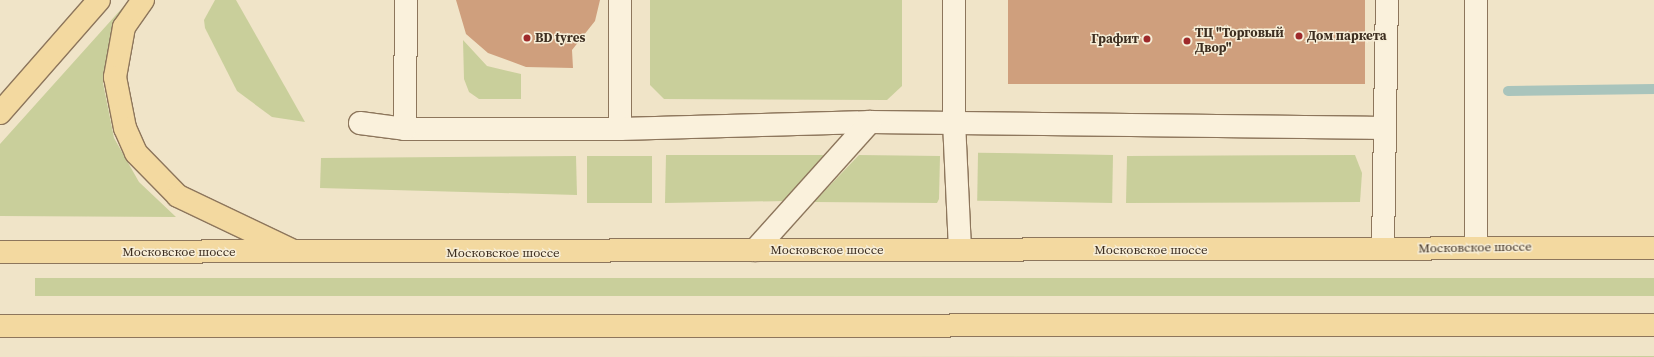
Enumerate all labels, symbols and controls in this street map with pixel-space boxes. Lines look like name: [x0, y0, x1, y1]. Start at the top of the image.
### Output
place label: ТЦ "Торговый Двор": [1195, 26, 1284, 57]
place label: Дом паркета: [1307, 28, 1387, 44]
place label: BD tyres: [535, 30, 585, 46]
place label: Графит: [1091, 31, 1139, 47]
marker: Дом паркета: [1294, 31, 1304, 41]
marker: BD tyres: [522, 33, 532, 43]
marker: Графит: [1142, 34, 1152, 44]
marker: ТЦ "Торговый Двор": [1182, 36, 1192, 46]
street label: Московское шоссе: [1418, 239, 1532, 257]
street label: Московское шоссе: [770, 242, 884, 258]
street label: Московское шоссе: [1094, 242, 1208, 258]
street label: Московское шоссе: [122, 244, 236, 260]
street label: Московское шоссе: [446, 245, 560, 261]

